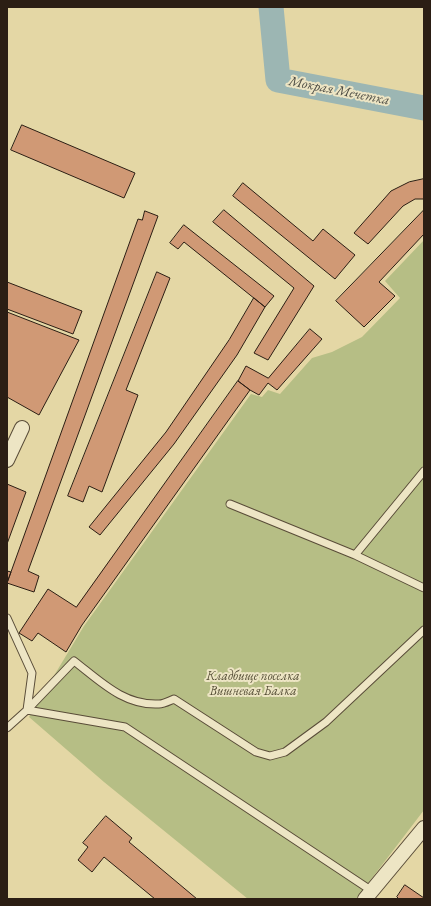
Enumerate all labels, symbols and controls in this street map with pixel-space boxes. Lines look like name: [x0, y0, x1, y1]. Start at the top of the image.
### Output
water label: Мокрая Мечетка: [287, 73, 391, 109]
park label: Кладбище поселка Вишневая Балка: [206, 668, 300, 699]

